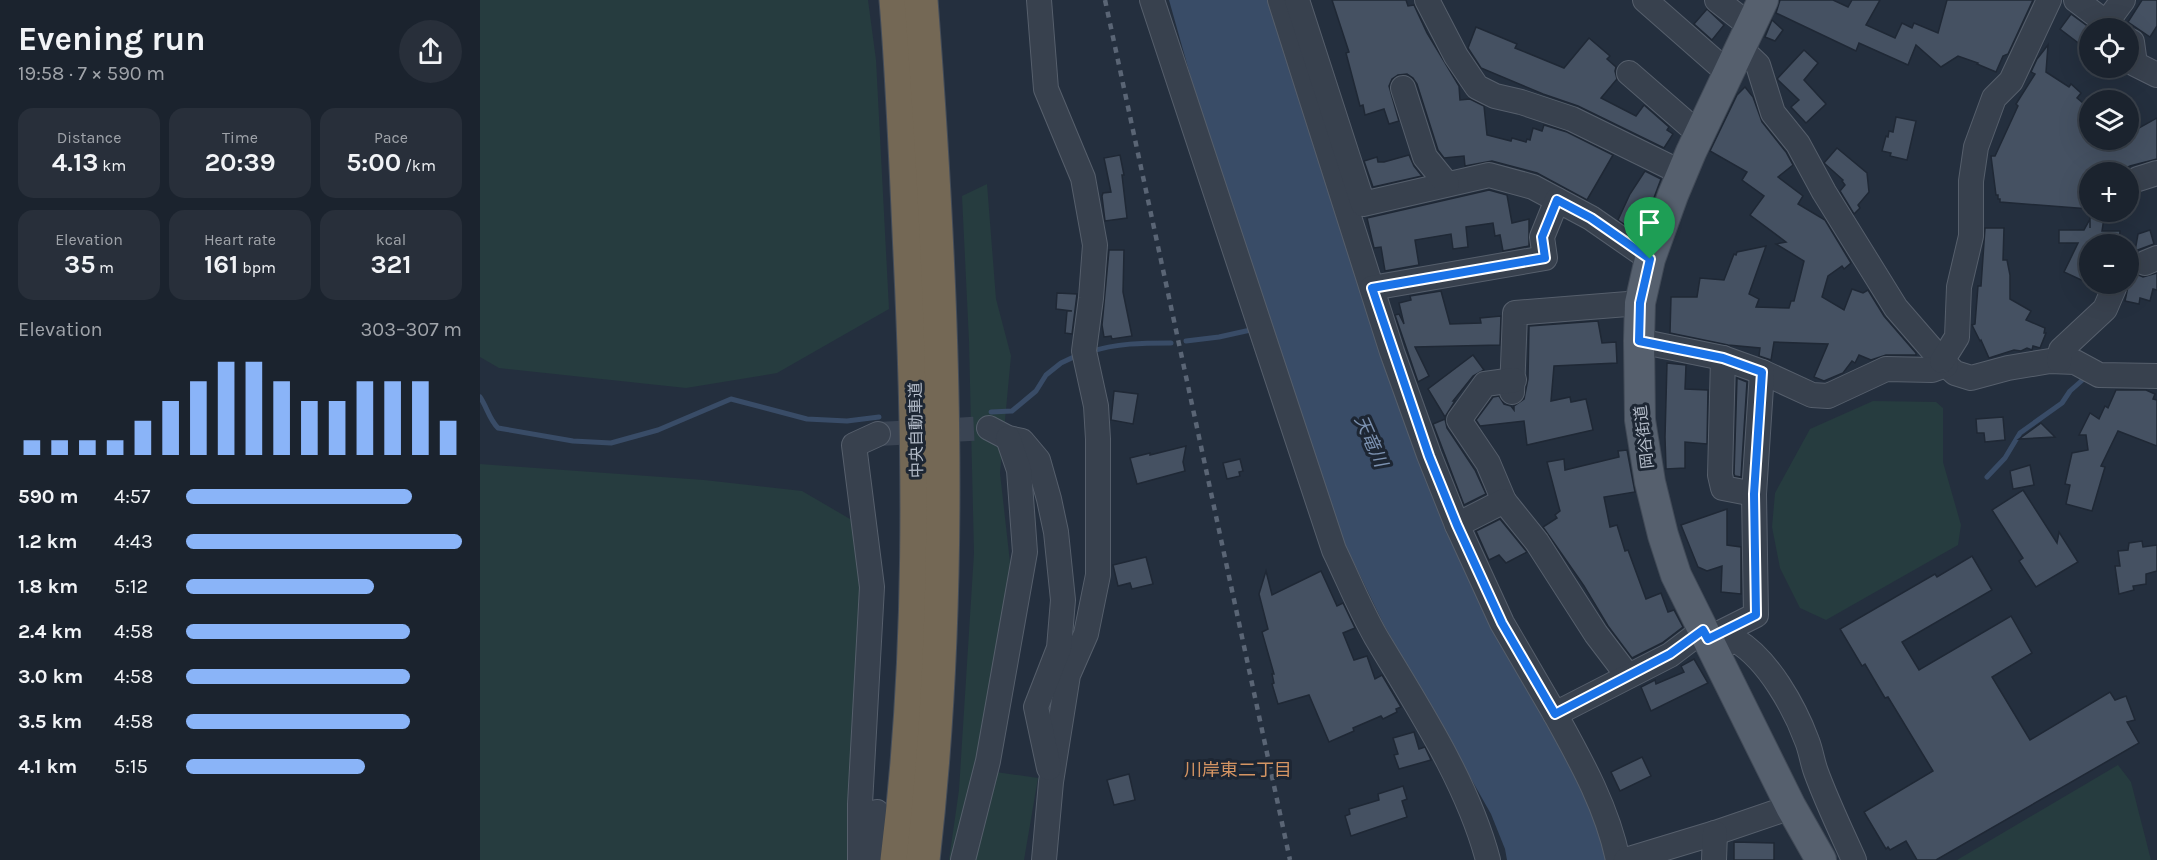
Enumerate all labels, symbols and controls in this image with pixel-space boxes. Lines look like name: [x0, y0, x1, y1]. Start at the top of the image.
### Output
map controls: [2079, 18, 2139, 294]
button: locate: [2079, 18, 2139, 78]
text: Evening run: [18, 20, 206, 58]
button: share: [399, 20, 462, 83]
text: 19:58 · 7 × 590 m: [18, 62, 165, 85]
button: layers: [2079, 90, 2139, 150]
text: Distance: [57, 128, 121, 147]
text: Time: [222, 128, 258, 147]
text: Pace: [374, 128, 408, 147]
text: 4.13: [52, 147, 98, 178]
text: 20:39: [204, 147, 276, 178]
text: 5:00: [346, 147, 401, 178]
text: km: [98, 156, 126, 175]
text: /km: [401, 156, 436, 175]
button: +: [2079, 162, 2139, 222]
pin: [1624, 197, 1675, 259]
icon: arrive: [1633, 206, 1666, 239]
text: Elevation: [55, 230, 123, 249]
text: Heart rate: [204, 230, 276, 249]
text: kcal: [376, 230, 406, 249]
button: −: [2079, 234, 2139, 294]
text: 35: [64, 249, 95, 280]
text: 161: [204, 249, 238, 280]
text: 321: [370, 249, 412, 280]
text: m: [95, 258, 114, 277]
text: bpm: [238, 258, 276, 277]
text: Elevation: [18, 318, 103, 341]
text: 303–307 m: [361, 318, 462, 341]
street label: 中央自動車道: [906, 382, 926, 478]
street label: 岡谷街道: [1631, 404, 1657, 470]
water label: 天竜川: [1350, 412, 1393, 472]
text: 590 m: [18, 485, 79, 508]
text: 4:57: [114, 485, 150, 508]
text: 1.2 km: [18, 530, 77, 553]
text: 4:43: [114, 530, 153, 553]
text: 1.8 km: [18, 575, 78, 598]
text: 5:12: [114, 575, 148, 598]
text: 2.4 km: [18, 620, 82, 643]
text: 4:58: [114, 620, 153, 643]
text: 3.0 km: [18, 665, 83, 688]
text: 4:58: [114, 665, 153, 688]
text: 3.5 km: [18, 710, 82, 733]
text: 4:58: [114, 710, 153, 733]
text: 4.1 km: [18, 755, 77, 778]
text: 5:15: [114, 755, 148, 778]
district label: 川岸東二丁目: [1184, 759, 1292, 781]

